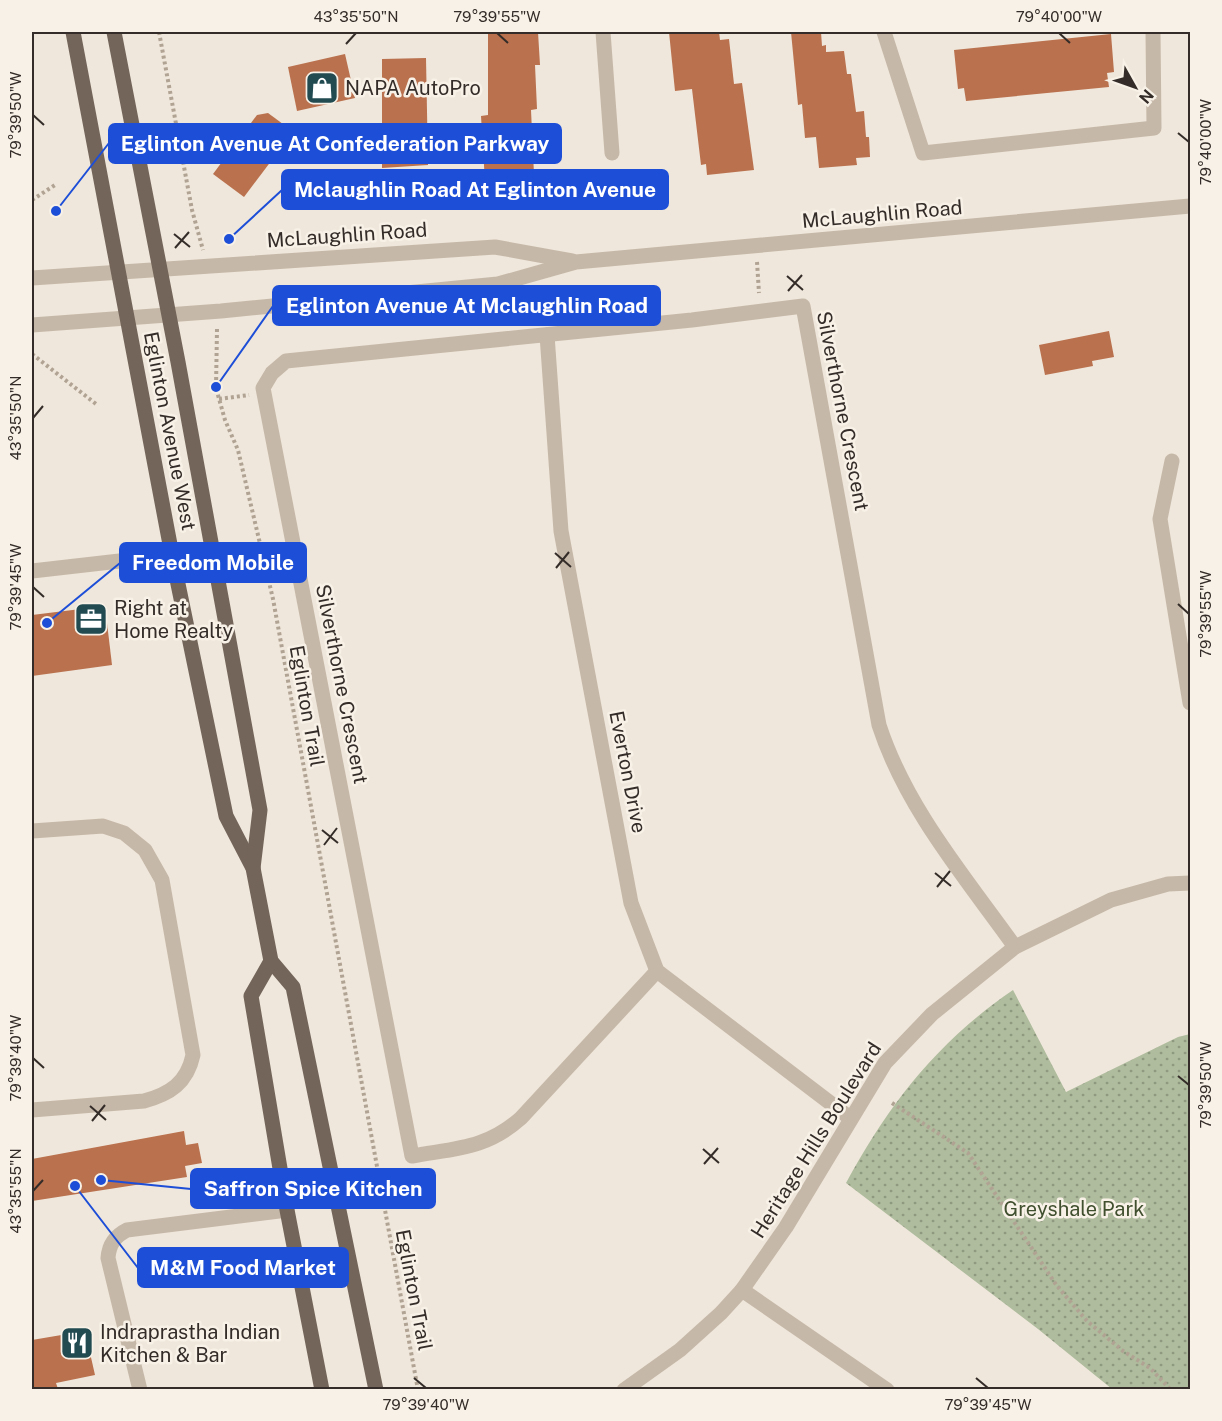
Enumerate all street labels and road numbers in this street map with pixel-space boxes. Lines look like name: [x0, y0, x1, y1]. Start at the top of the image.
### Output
street label: McLaughlin Road: [801, 195, 963, 233]
street label: McLaughlin Road: [266, 217, 428, 253]
street label: Silverthorne Crescent: [812, 309, 874, 513]
street label: Eglinton Avenue West: [139, 330, 201, 532]
street label: Silverthorne Crescent: [311, 582, 373, 786]
street label: Eglinton Trail: [285, 643, 329, 769]
street label: Everton Drive: [604, 709, 652, 835]
street label: Heritage Hills Boulevard: [746, 1037, 886, 1243]
street label: Eglinton Trail: [391, 1227, 437, 1353]

